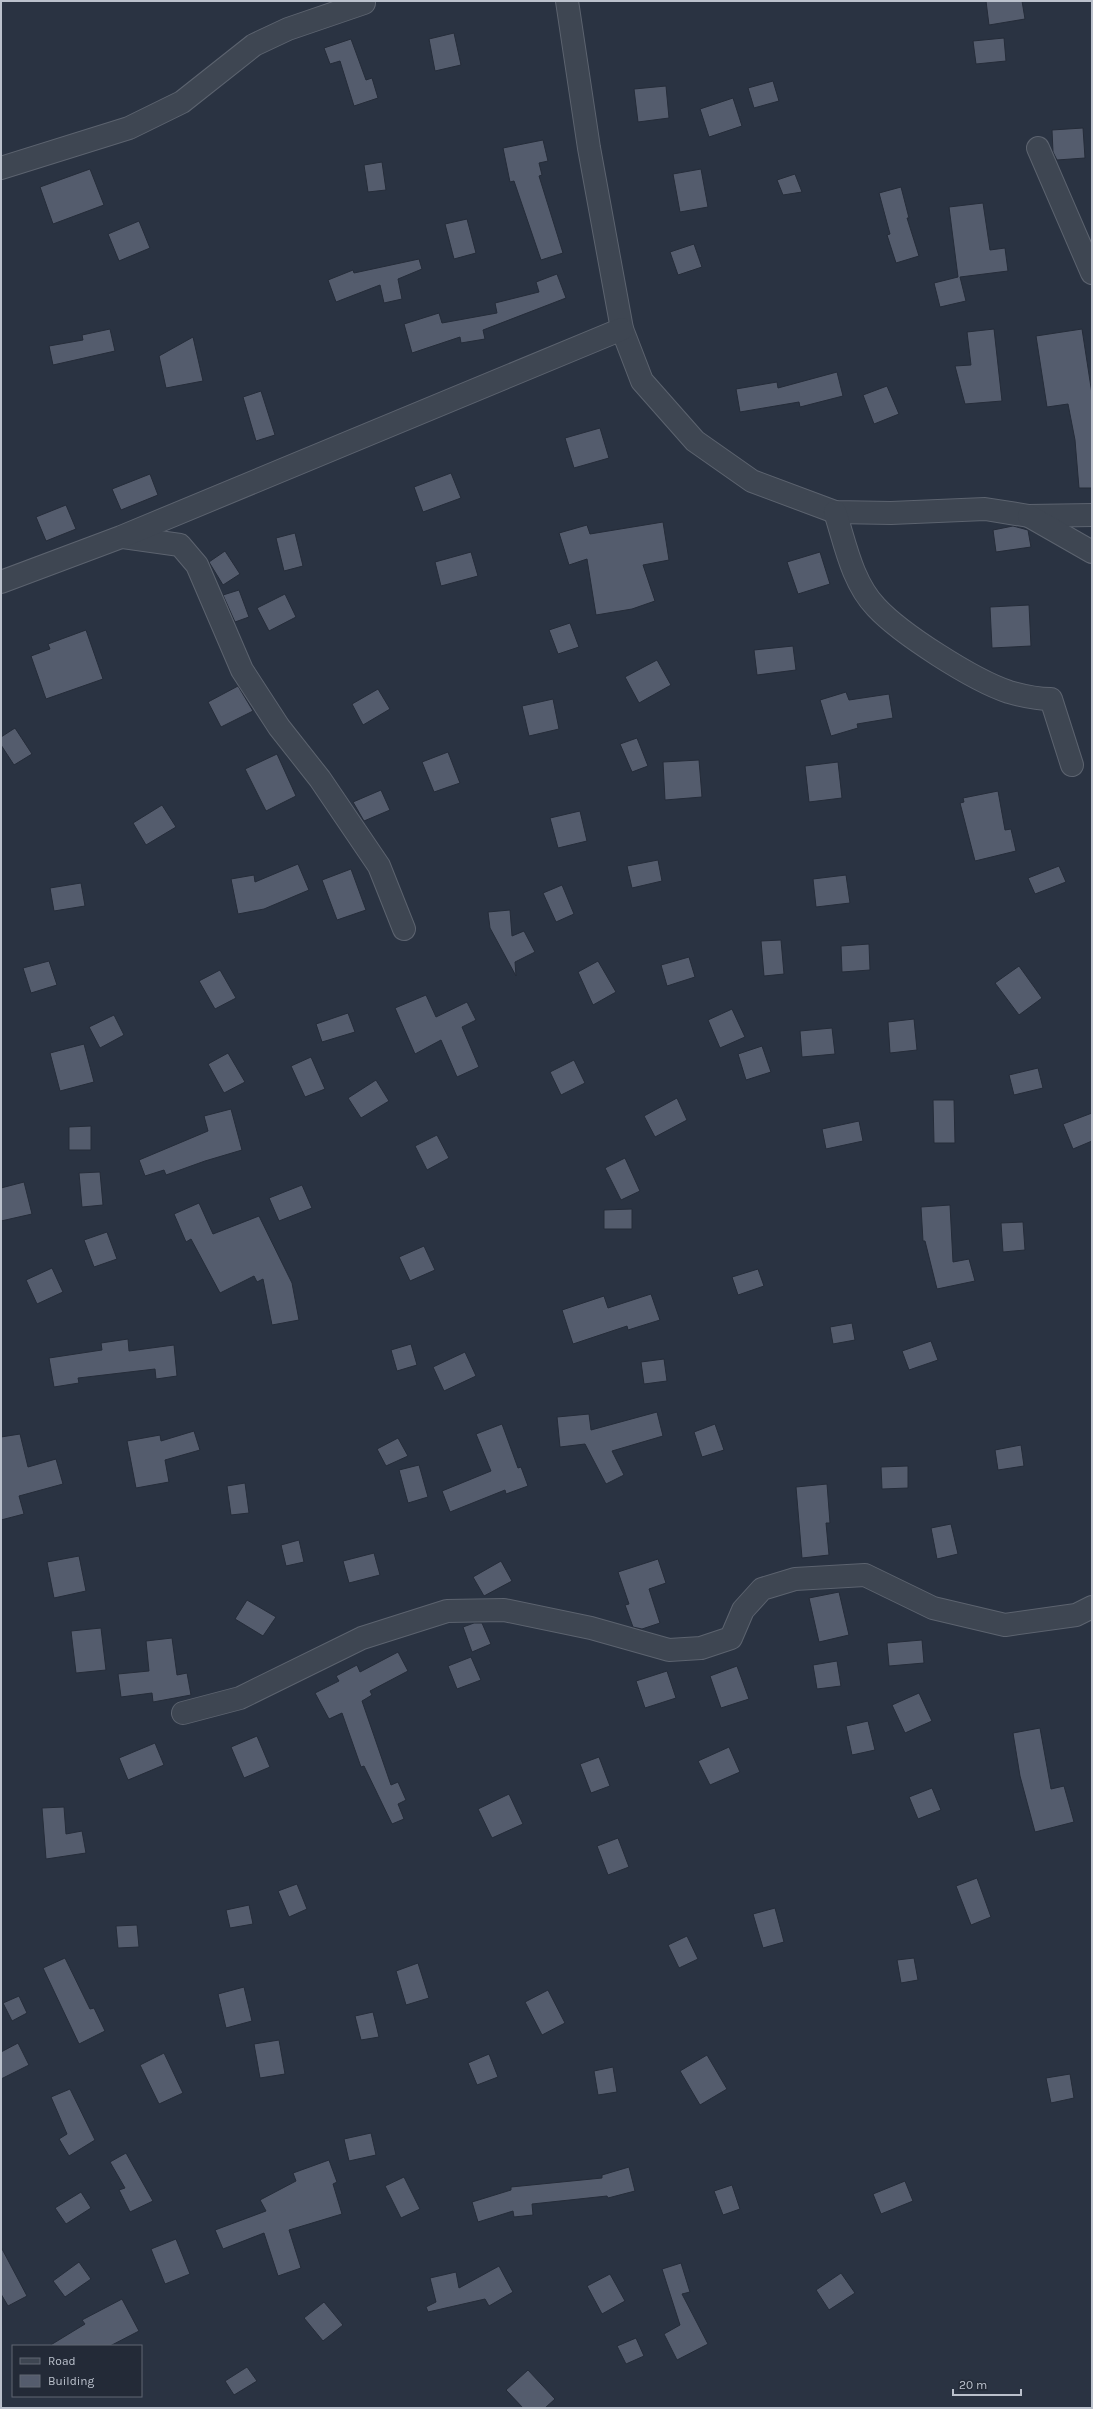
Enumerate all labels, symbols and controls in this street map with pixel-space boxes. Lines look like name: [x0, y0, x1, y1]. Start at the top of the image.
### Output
legend: [12, 2345, 142, 2397]
text: Road: [48, 2354, 76, 2368]
scale bar: [953, 2371, 1021, 2397]
text: Building: [48, 2374, 95, 2388]
text: 20 m: [959, 2378, 987, 2392]

